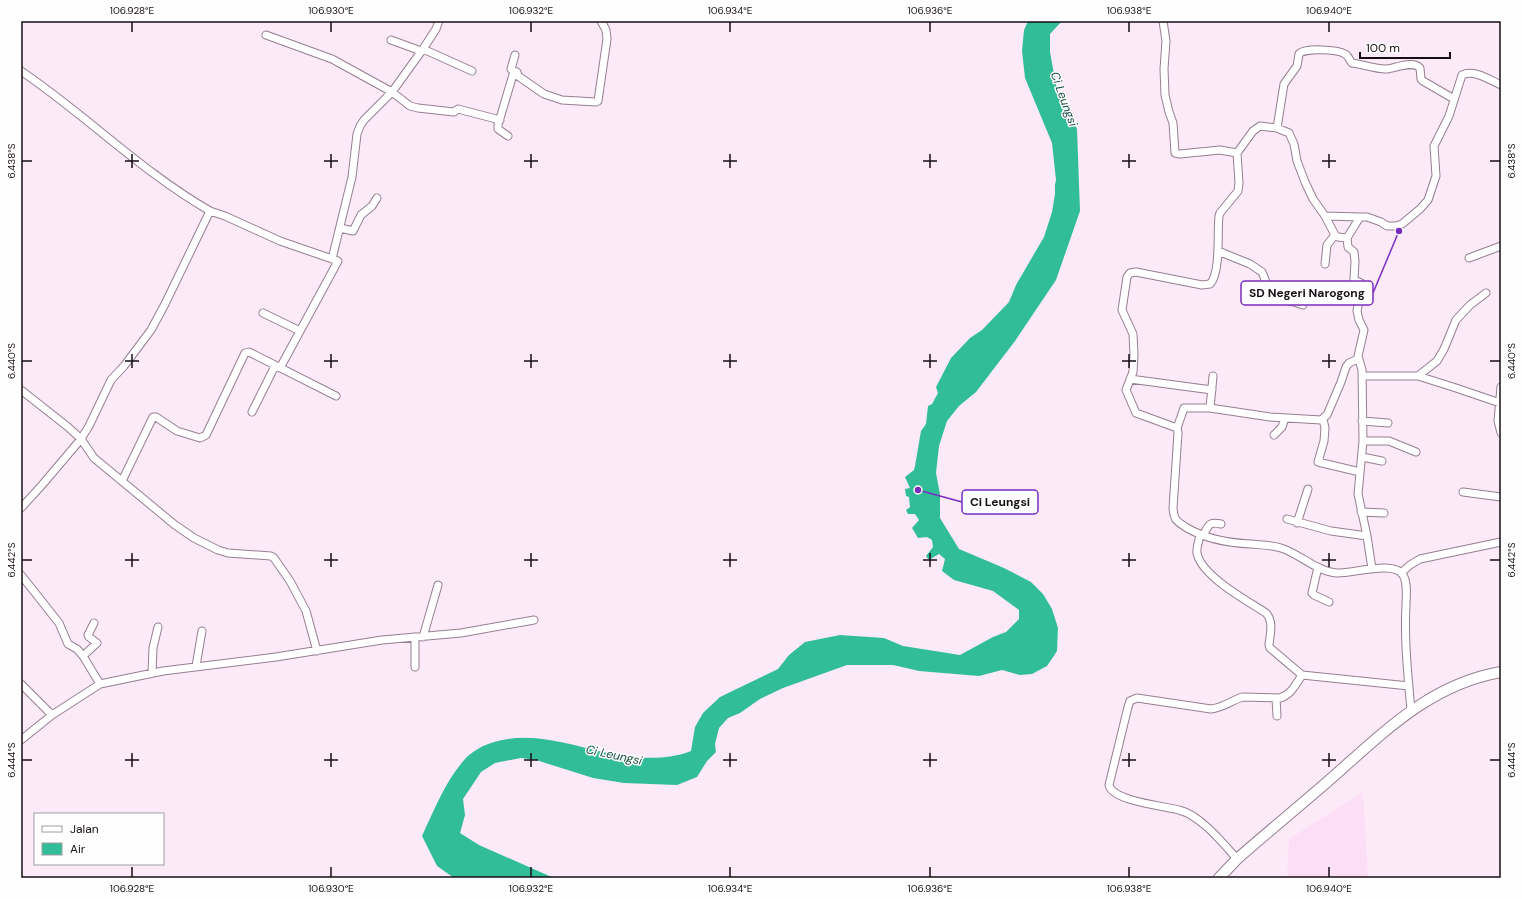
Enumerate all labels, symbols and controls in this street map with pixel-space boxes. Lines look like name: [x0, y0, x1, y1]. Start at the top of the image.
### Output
text: 106.928°E: [110, 4, 155, 17]
text: 106.930°E: [308, 4, 354, 17]
text: 106.932°E: [509, 4, 554, 17]
text: 106.934°E: [708, 4, 753, 17]
text: 106.936°E: [908, 4, 953, 17]
text: 106.938°E: [1107, 4, 1152, 17]
text: 106.940°E: [1306, 4, 1352, 17]
scale bar: [1360, 34, 1450, 60]
text: 100 m: [1366, 40, 1400, 56]
water label: Ci Leungsi: [1047, 69, 1082, 130]
text: 6.438°S: [5, 143, 18, 179]
text: 6.438°S: [1505, 143, 1518, 179]
callout: SD Negeri Narogong: [1241, 281, 1373, 305]
text: SD Negeri Narogong: [1249, 285, 1365, 301]
text: 6.440°S: [5, 343, 18, 379]
text: 6.440°S: [1505, 343, 1518, 379]
callout: Ci Leungsi: [962, 490, 1038, 514]
text: Ci Leungsi: [970, 494, 1030, 510]
text: 6.442°S: [5, 542, 18, 578]
text: 6.442°S: [1505, 542, 1518, 578]
water label: Ci Leungsi: [584, 741, 645, 769]
text: 6.444°S: [5, 742, 18, 778]
text: 6.444°S: [1505, 742, 1518, 778]
legend: [34, 813, 164, 865]
text: Jalan: [70, 821, 99, 837]
text: Air: [70, 841, 86, 857]
text: 106.928°E: [110, 882, 155, 895]
text: 106.930°E: [308, 882, 354, 895]
text: 106.932°E: [509, 882, 554, 895]
text: 106.934°E: [708, 882, 753, 895]
text: 106.936°E: [908, 882, 953, 895]
text: 106.938°E: [1107, 882, 1152, 895]
text: 106.940°E: [1306, 882, 1352, 895]

